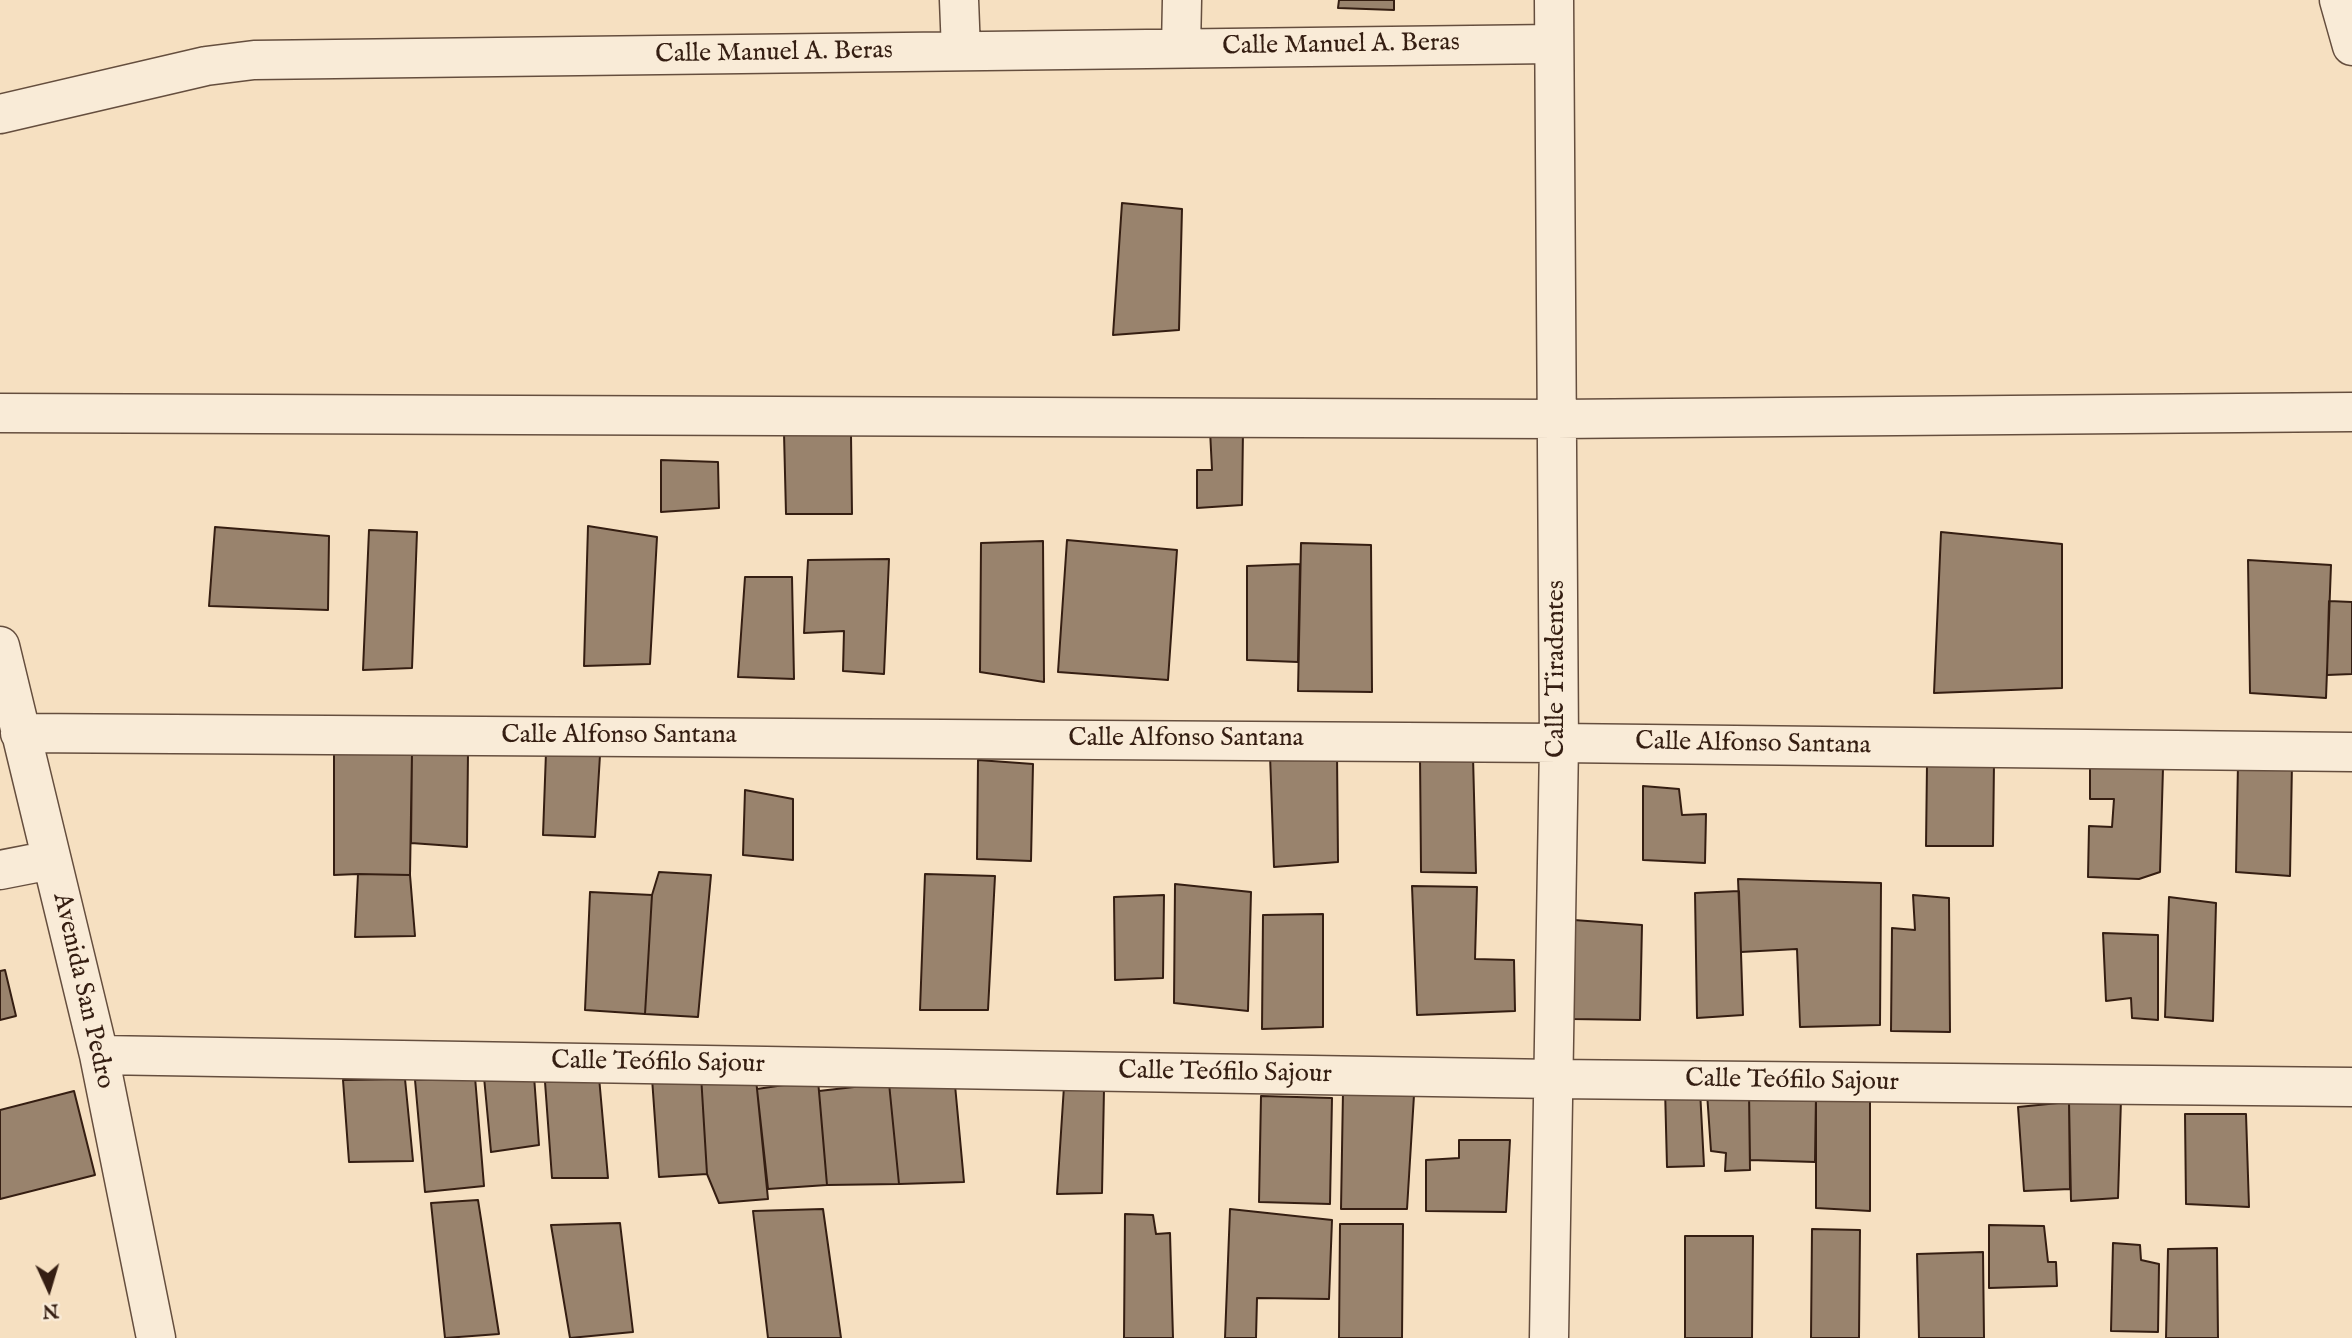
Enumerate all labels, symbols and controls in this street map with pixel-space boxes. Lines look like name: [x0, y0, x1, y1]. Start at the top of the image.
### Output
street label: Calle Manuel A. Beras: [1222, 28, 1460, 64]
street label: Calle Manuel A. Beras: [655, 36, 893, 72]
street label: Calle Tiradentes: [1542, 580, 1574, 758]
street label: Calle Alfonso Santana: [501, 721, 737, 753]
street label: Calle Alfonso Santana: [1068, 724, 1304, 756]
street label: Calle Alfonso Santana: [1635, 727, 1871, 763]
street label: Avenida San Pedro: [44, 890, 120, 1092]
street label: Calle Teófilo Sajour: [551, 1047, 765, 1081]
street label: Calle Teófilo Sajour: [1118, 1057, 1332, 1091]
street label: Calle Teófilo Sajour: [1685, 1065, 1899, 1099]
north arrow: [14, 1254, 84, 1324]
text: N: [41, 1297, 60, 1322]

